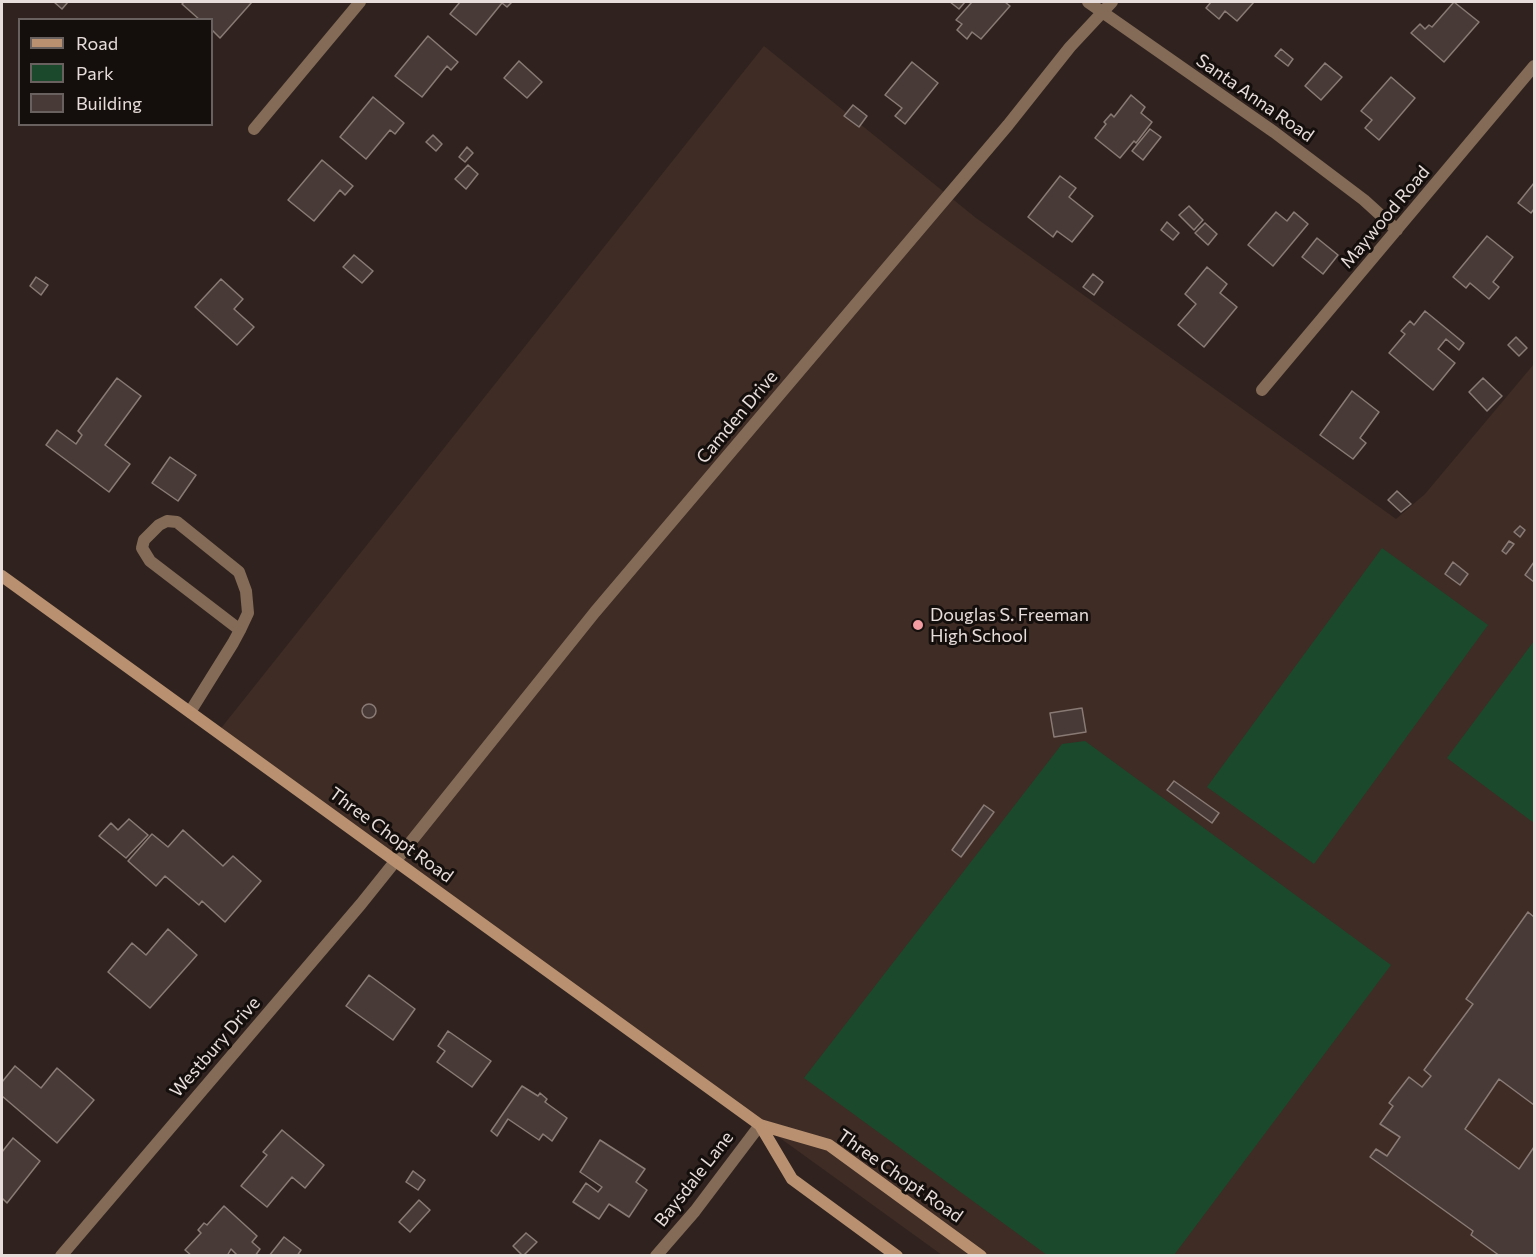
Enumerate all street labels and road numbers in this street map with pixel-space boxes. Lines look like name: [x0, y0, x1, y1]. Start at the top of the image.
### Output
street label: Santa Anna Road: [1192, 49, 1318, 147]
street label: Maywood Road: [1336, 161, 1434, 273]
street label: Camden Drive: [692, 366, 782, 468]
street label: Three Chopt Road: [325, 783, 457, 887]
street label: Westbury Drive: [165, 992, 265, 1102]
street label: Three Chopt Road: [833, 1125, 967, 1227]
street label: Baysdale Lane: [650, 1127, 738, 1231]

